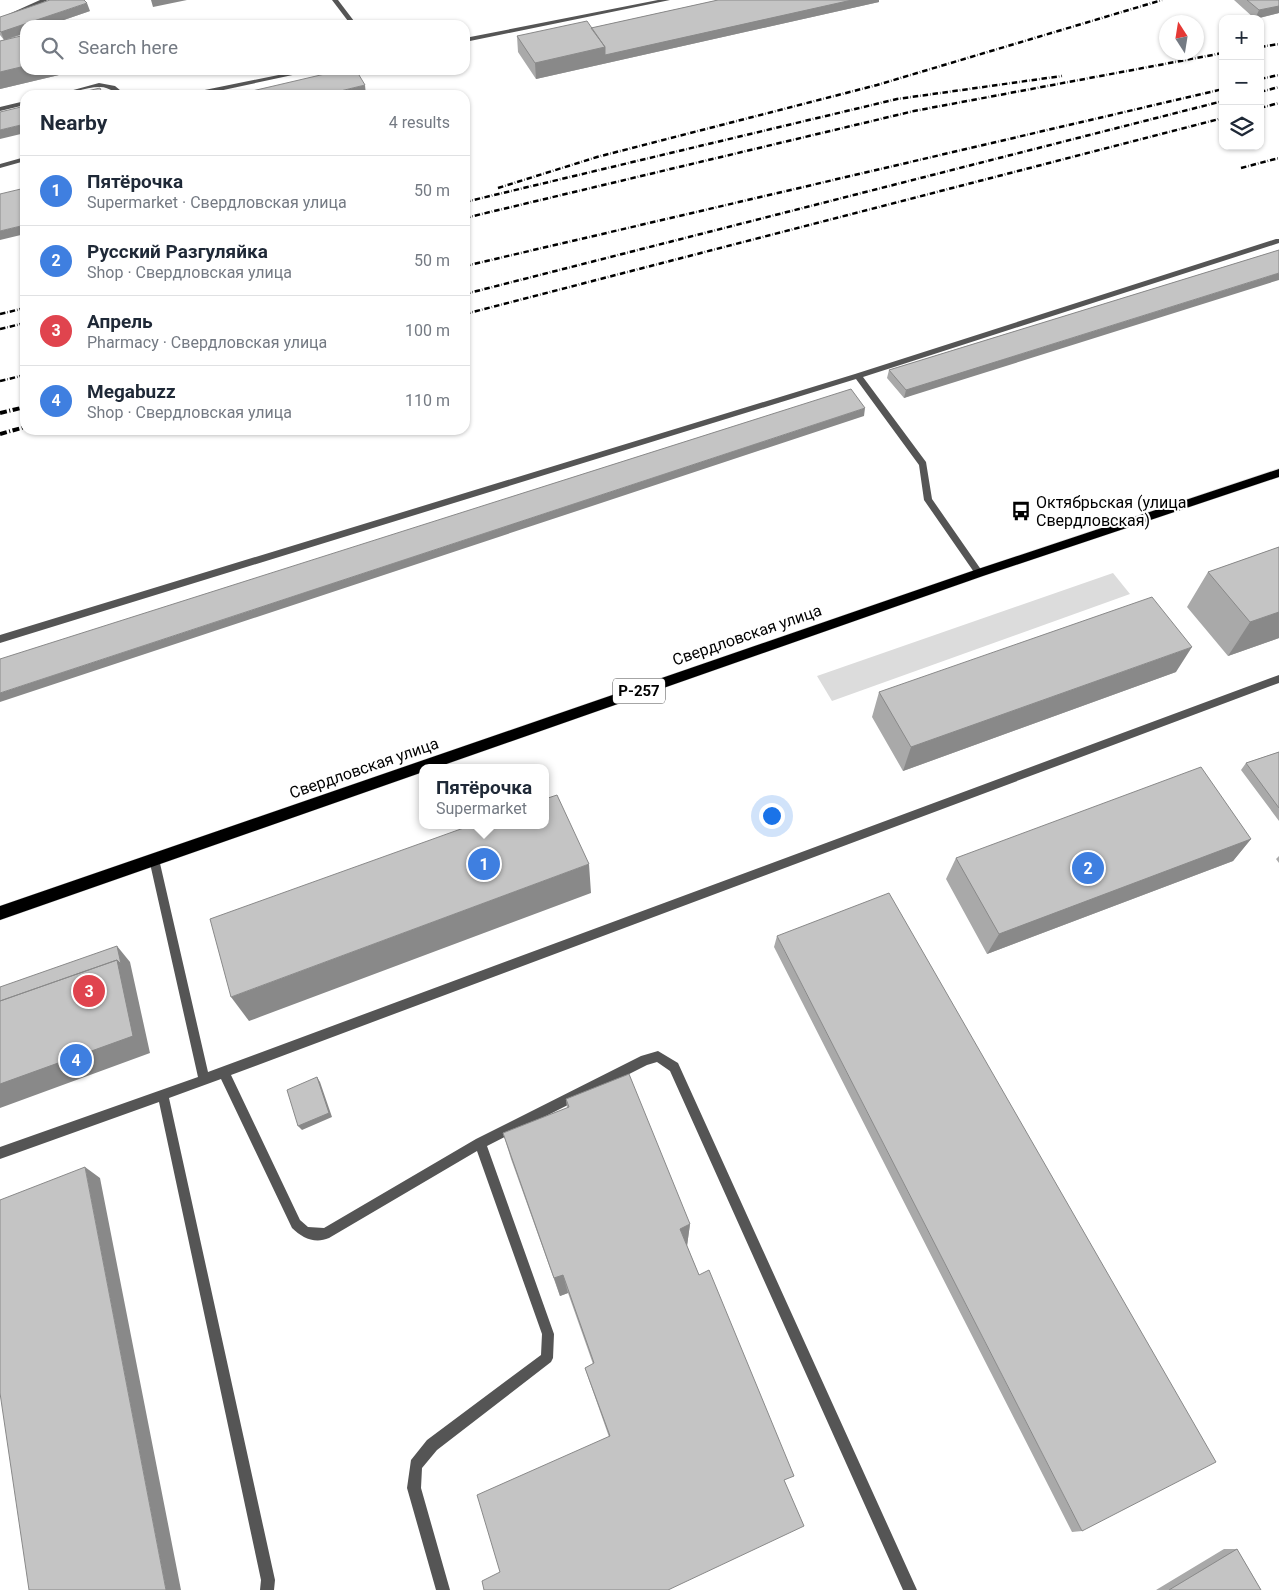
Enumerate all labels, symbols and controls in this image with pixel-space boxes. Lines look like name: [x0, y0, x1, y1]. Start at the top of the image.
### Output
north arrow: [1159, 15, 1204, 60]
map controls: [1219, 15, 1264, 150]
button: +: [1219, 15, 1264, 60]
search box: [20, 20, 470, 75]
icon: search: [38, 34, 66, 62]
text: Search here: [78, 36, 178, 59]
button: −: [1219, 60, 1264, 105]
button: layers: [1219, 105, 1264, 150]
text: Nearby: [40, 111, 107, 135]
text: 4 results: [389, 113, 450, 132]
text: Пятёрочка: [87, 170, 183, 193]
text: 1: [51, 181, 61, 200]
text: 50 m: [414, 181, 450, 200]
text: Supermarket · Свердловская улица: [87, 193, 347, 212]
text: Русский Разгуляйка: [87, 240, 268, 263]
text: 2: [51, 251, 61, 270]
text: 50 m: [414, 251, 450, 270]
text: Shop · Свердловская улица: [87, 263, 292, 282]
text: Апрель: [87, 310, 153, 333]
text: 3: [51, 321, 61, 340]
text: 100 m: [405, 321, 450, 340]
text: Pharmacy · Свердловская улица: [87, 333, 327, 352]
text: Megabuzz: [87, 380, 176, 403]
text: 4: [51, 391, 61, 410]
text: 110 m: [405, 391, 450, 410]
text: Shop · Свердловская улица: [87, 403, 292, 422]
place label: Октябрьская (улица Свердловская): [1036, 493, 1186, 530]
bus stop icon: Октябрьская (улица Свердловская): [1010, 500, 1032, 522]
street label: Свердловская улица: [670, 601, 824, 669]
road number: Р-257: [613, 678, 665, 704]
street label: Свердловская улица: [287, 734, 441, 802]
popup: [419, 764, 549, 829]
text: Пятёрочка: [436, 776, 532, 799]
text: Supermarket: [436, 799, 527, 818]
your location: [759, 803, 785, 829]
pin: 1: [468, 845, 500, 883]
pin: 2: [1072, 849, 1104, 887]
pin: 3: [73, 972, 105, 1010]
pin: 4: [60, 1041, 92, 1079]

